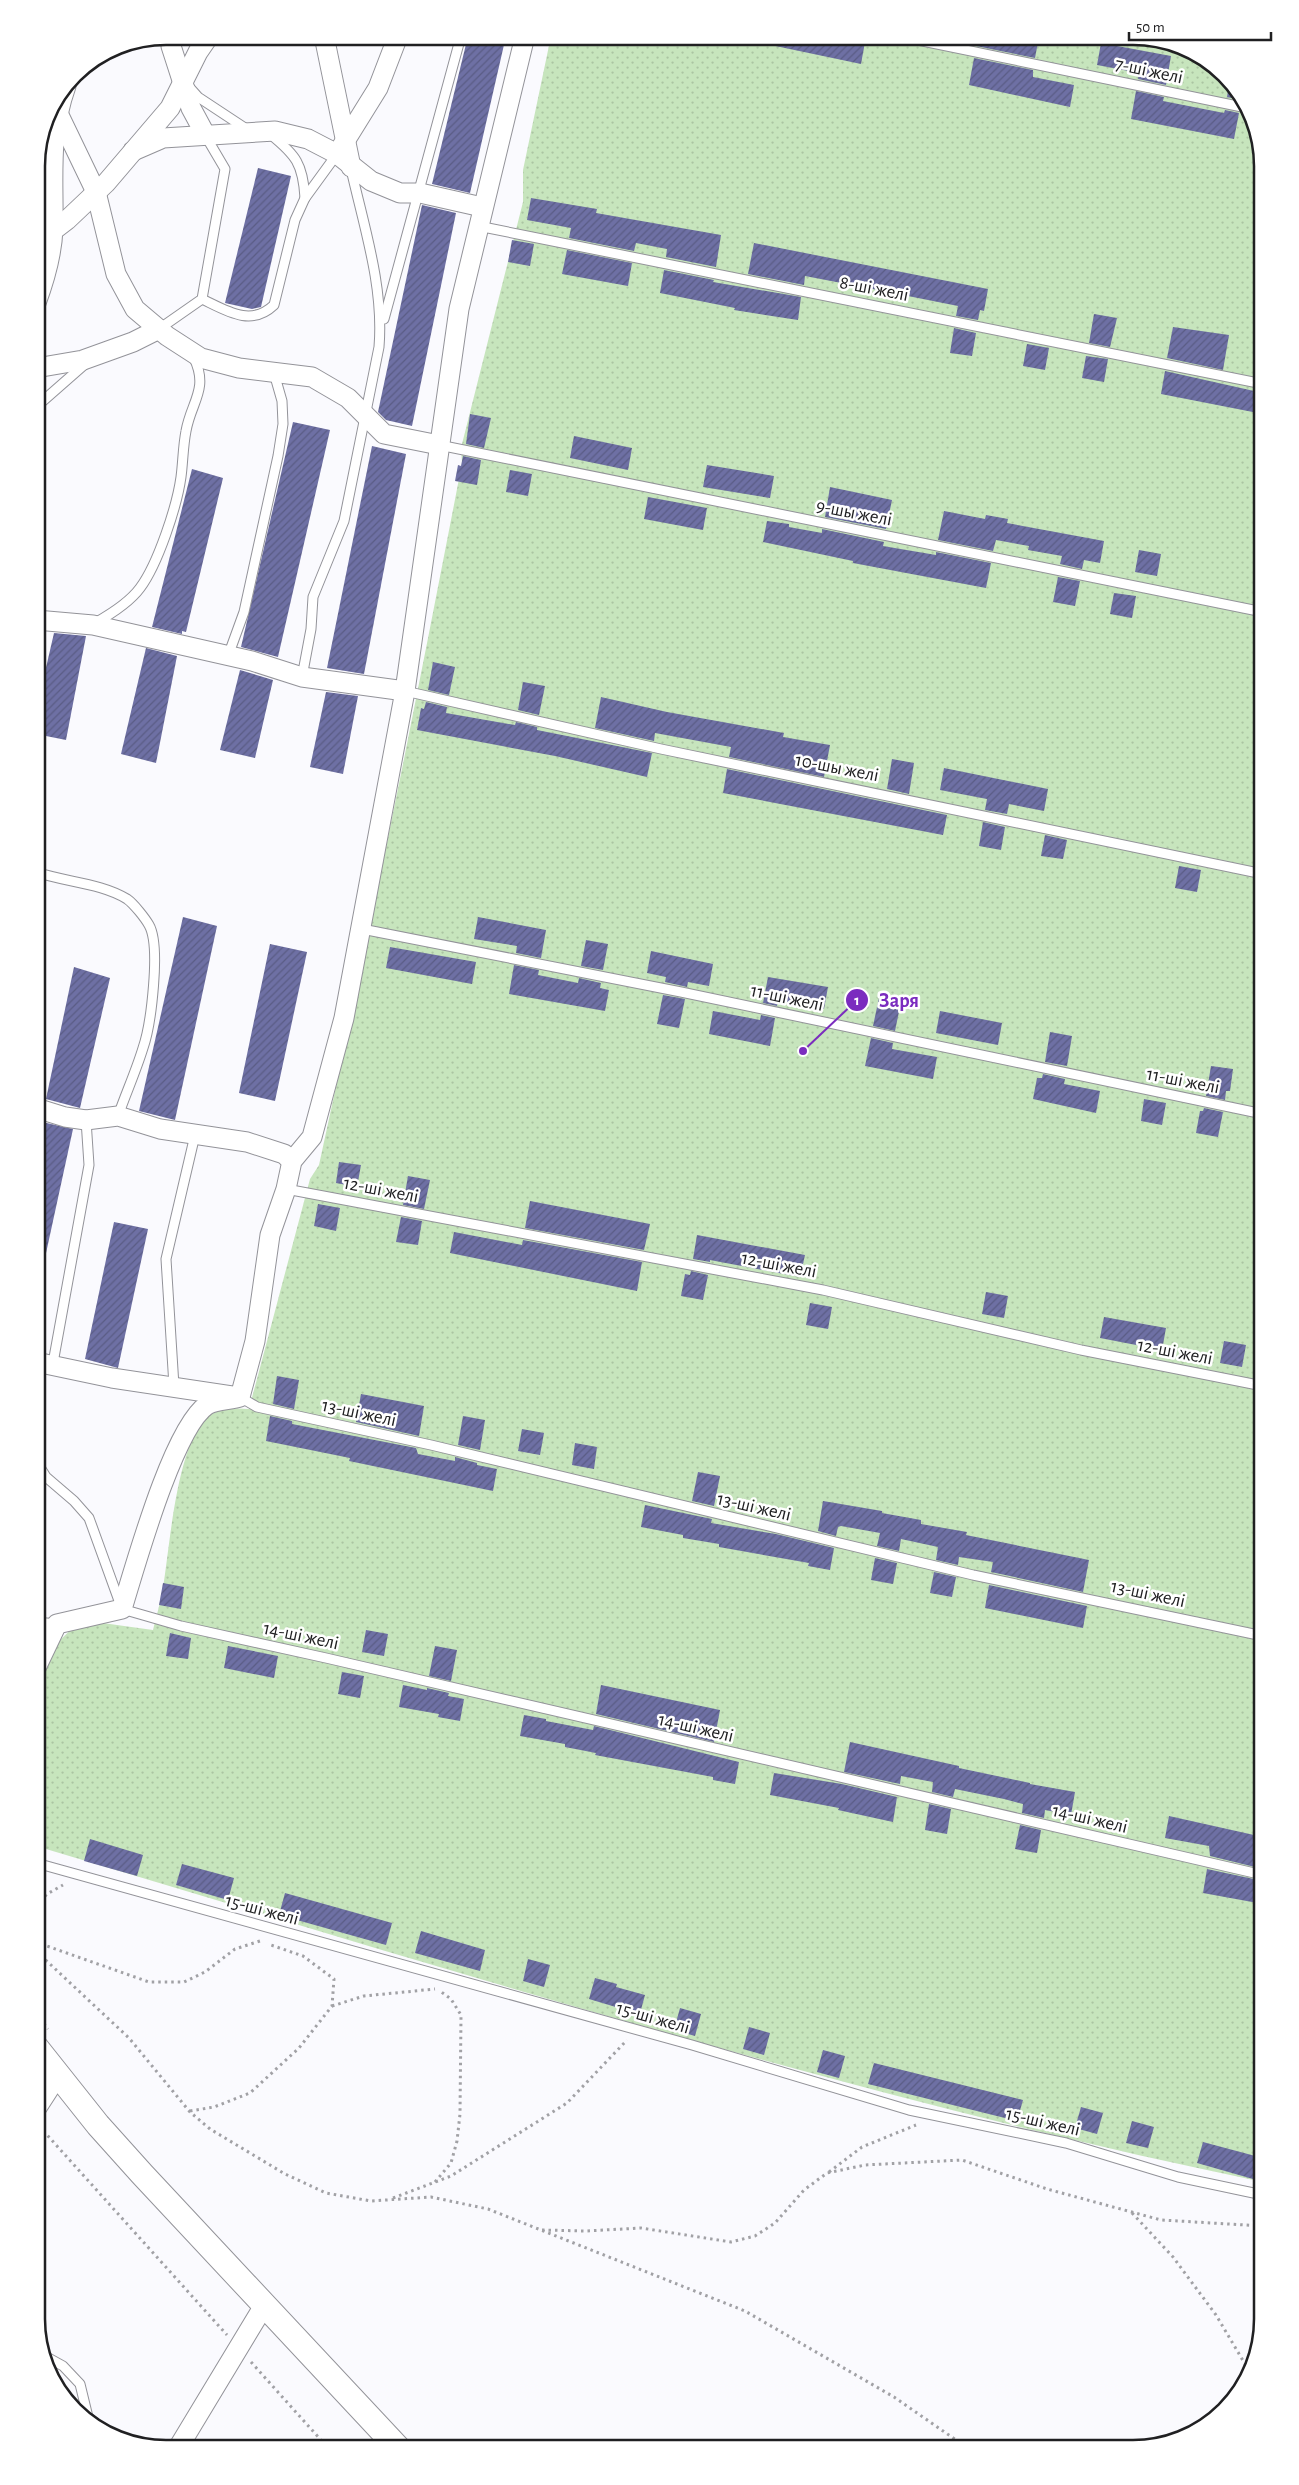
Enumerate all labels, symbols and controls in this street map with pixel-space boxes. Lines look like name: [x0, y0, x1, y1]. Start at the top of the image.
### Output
scale bar: [1129, 10, 1272, 42]
text: 50 m: [1136, 20, 1165, 35]
street label: 7-ші желі: [1113, 55, 1185, 87]
street label: 8-ші желі: [838, 273, 910, 305]
street label: 9-шы желі: [814, 496, 894, 530]
street label: 10-шы желі: [794, 751, 880, 785]
street label: 11-ші желі: [749, 981, 825, 1015]
callout: Заря: [844, 982, 929, 1017]
text: Заря: [879, 991, 919, 1011]
text: 1: [854, 993, 860, 1008]
street label: 11-ші желі: [1145, 1065, 1221, 1097]
street label: 12-ші желі: [342, 1173, 420, 1207]
street label: 12-ші желі: [740, 1248, 818, 1282]
street label: 12-ші желі: [1136, 1335, 1214, 1369]
street label: 13-ші желі: [320, 1396, 398, 1430]
street label: 13-ші желі: [715, 1489, 793, 1525]
street label: 13-ші желі: [1109, 1577, 1187, 1611]
street label: 14-ші желі: [262, 1619, 340, 1653]
street label: 14-ші желі: [657, 1710, 735, 1746]
street label: 14-ші желі: [1051, 1801, 1129, 1837]
street label: 15-ші желі: [223, 1891, 301, 1929]
street label: 15-ші желі: [614, 1998, 692, 2038]
street label: 15-ші желі: [1004, 2104, 1082, 2140]

